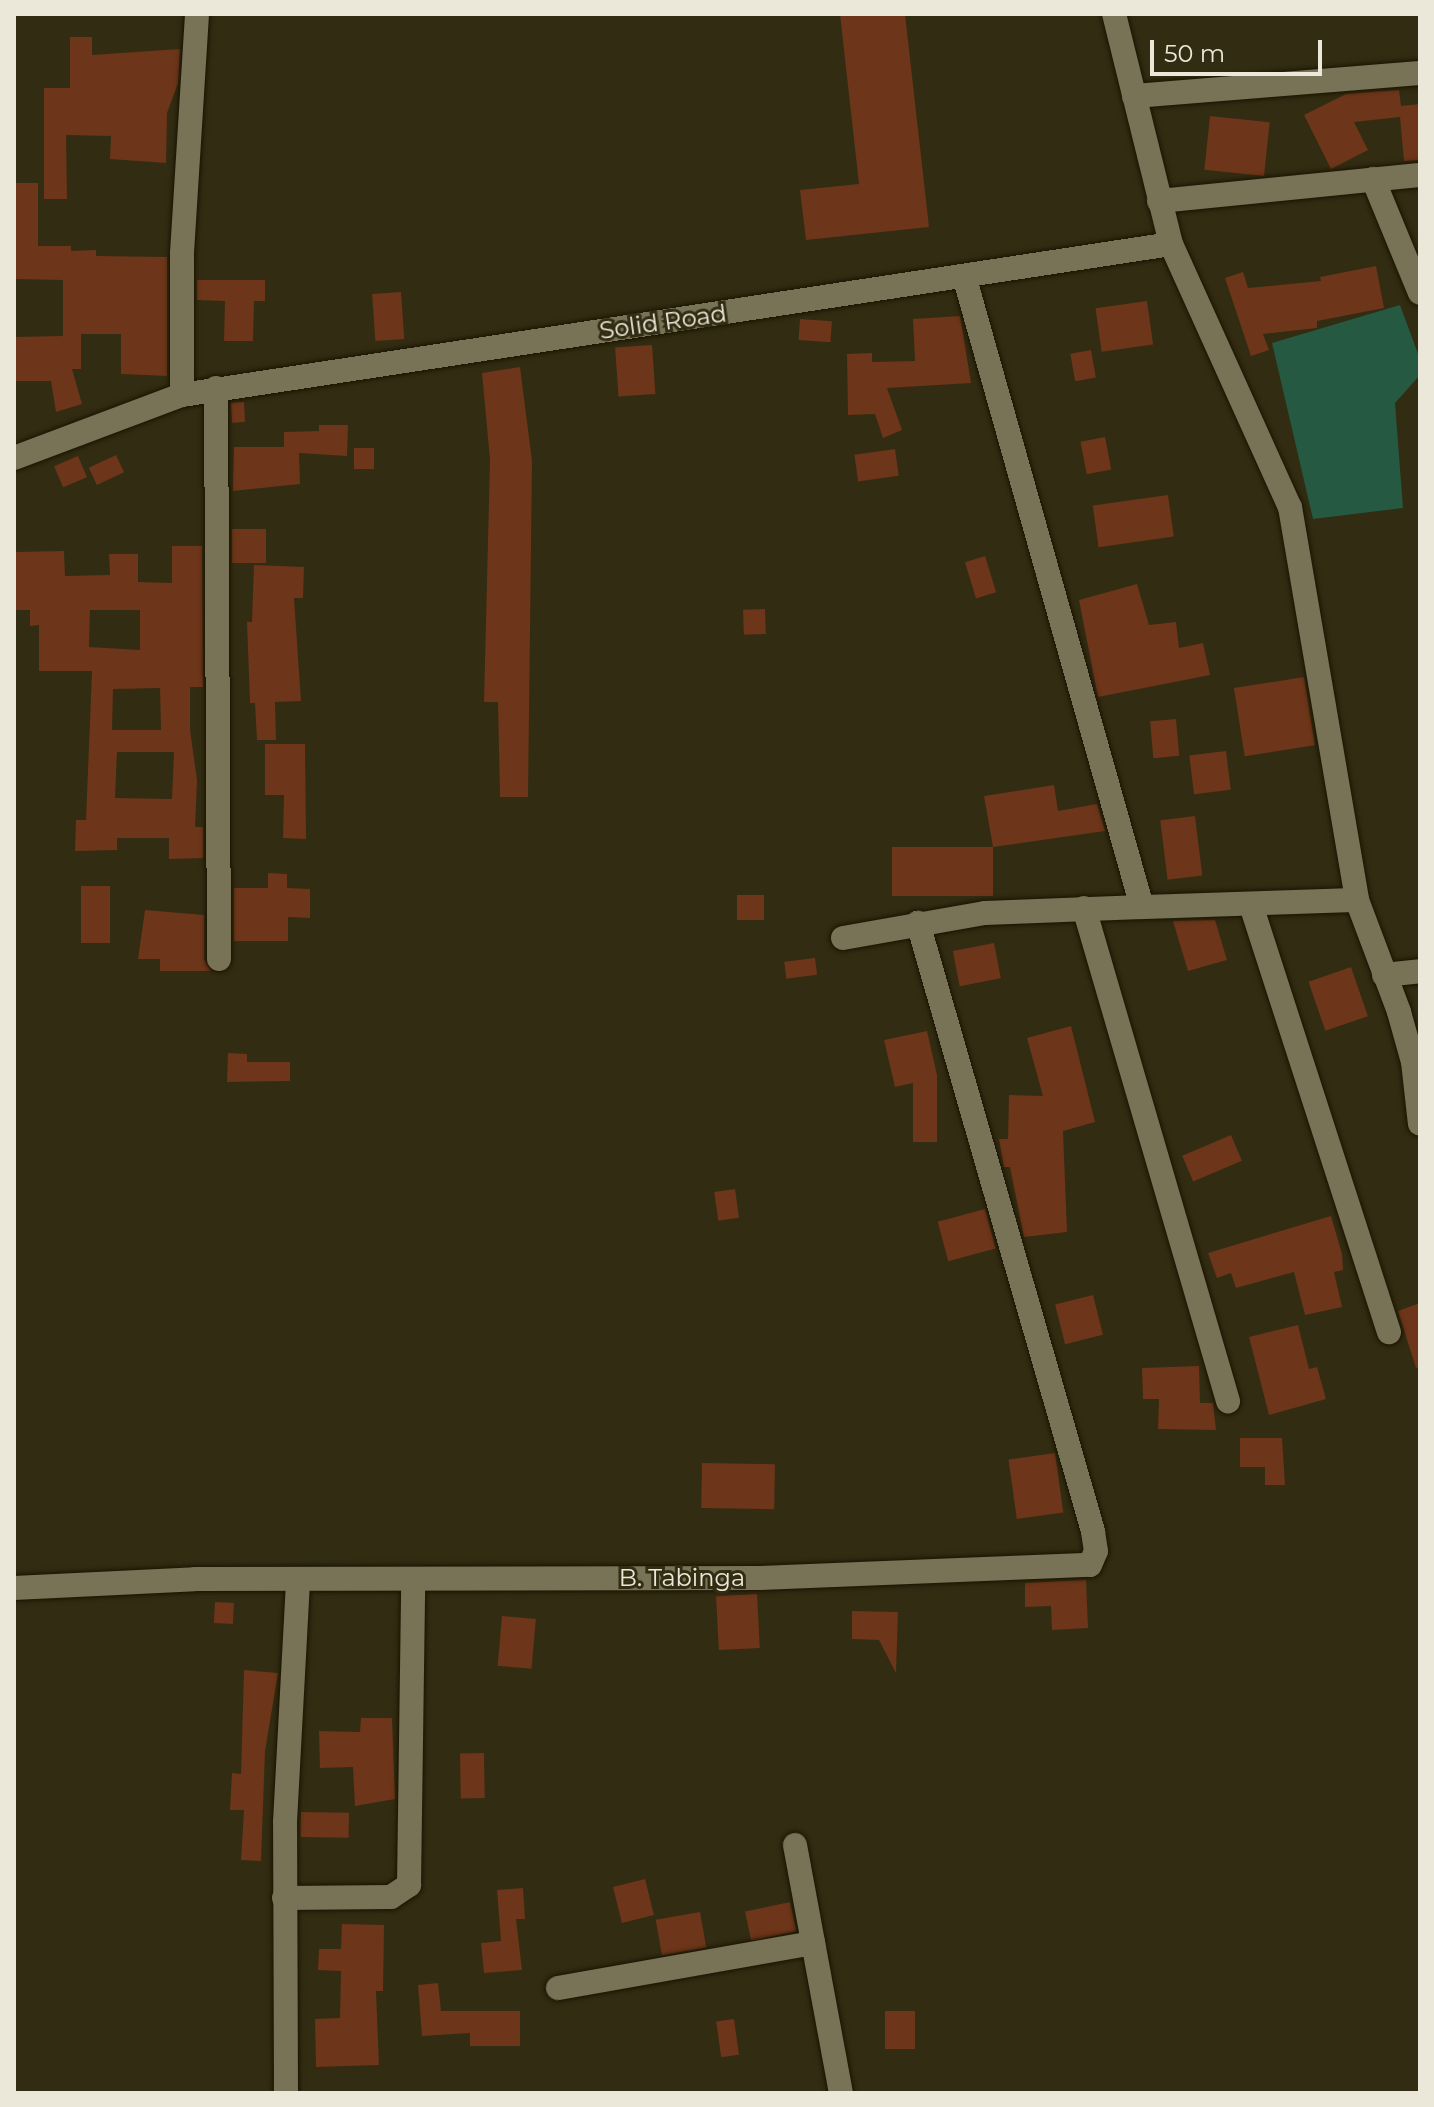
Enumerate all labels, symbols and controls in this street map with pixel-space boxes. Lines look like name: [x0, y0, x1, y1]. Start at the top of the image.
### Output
scale bar: [1154, 24, 1326, 74]
text: 50 m: [1164, 39, 1225, 68]
street label: Solid Road: [598, 299, 728, 345]
street label: B. Tabinga: [619, 1564, 745, 1592]

